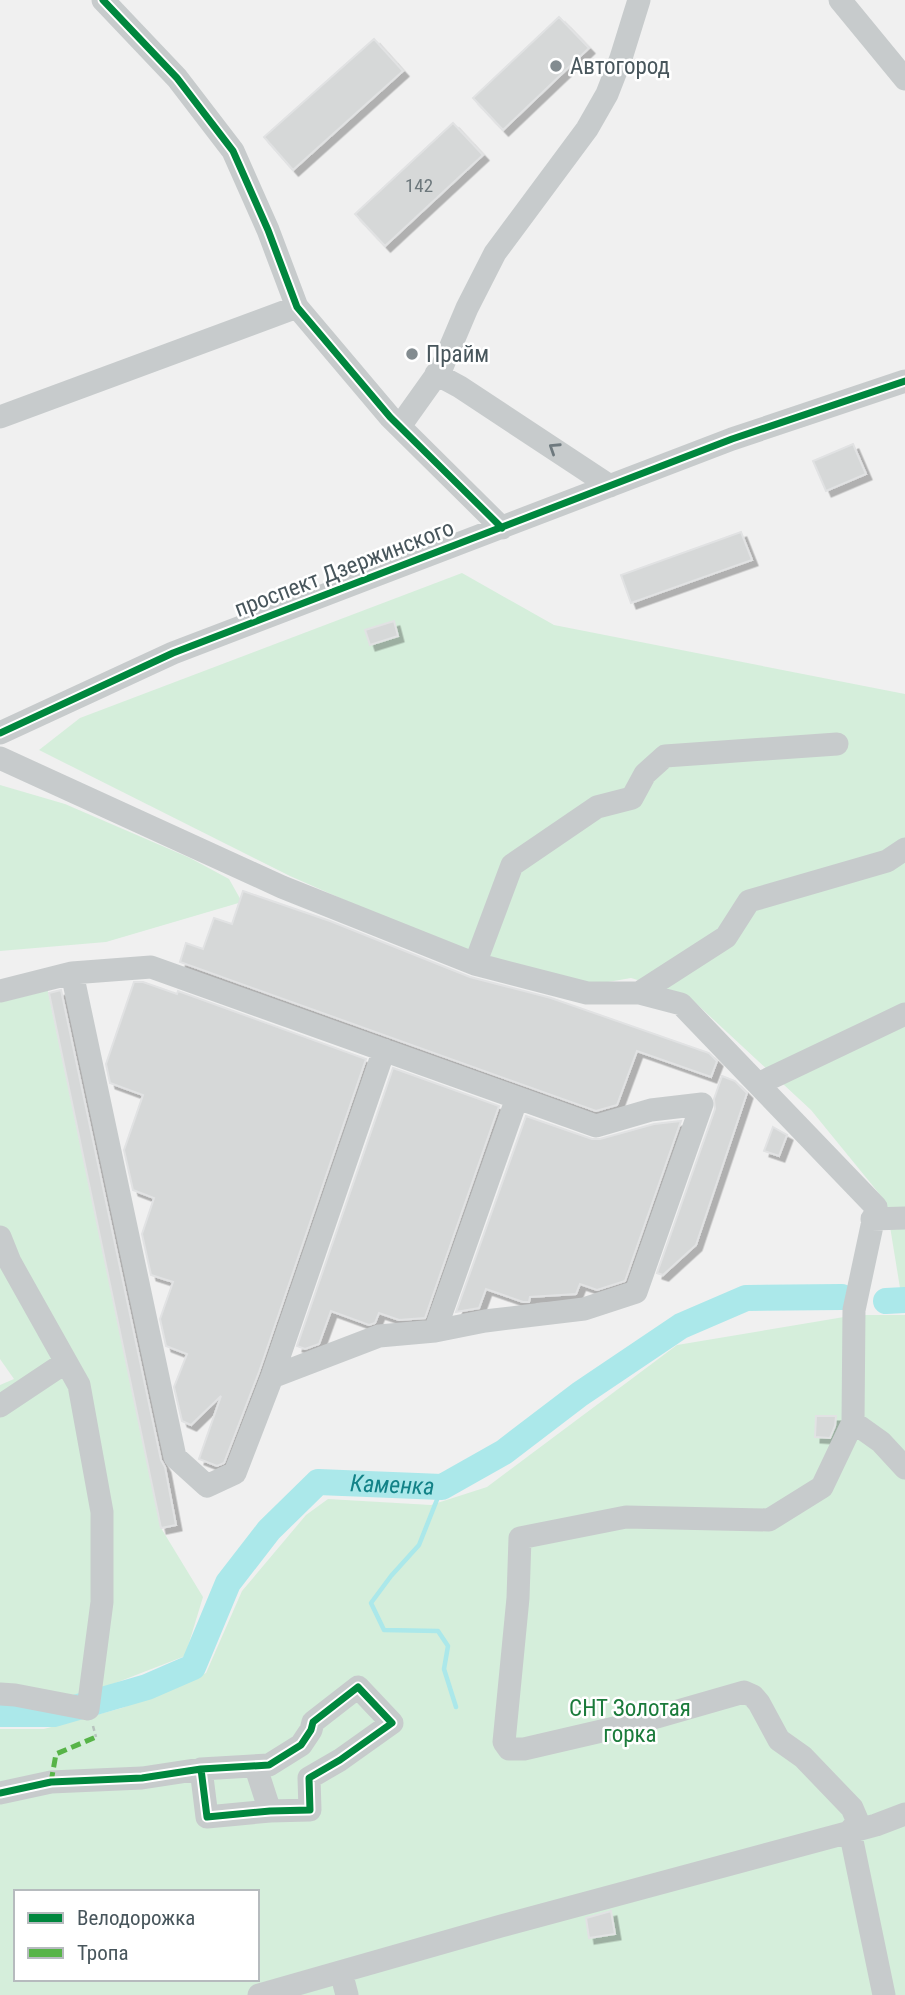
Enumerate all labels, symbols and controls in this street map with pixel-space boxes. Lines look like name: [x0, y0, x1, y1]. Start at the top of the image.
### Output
place label: Автогород: [570, 53, 670, 80]
marker: Автогород: [548, 58, 564, 74]
house number: 142: [405, 174, 433, 197]
place label: Прайм: [426, 341, 489, 368]
marker: Прайм: [404, 346, 420, 362]
one-way arrow: [548, 443, 561, 456]
street label: проспект Дзержинского: [231, 514, 458, 623]
water label: Каменка: [350, 1469, 435, 1501]
park label: СНТ Золотая горка: [569, 1695, 691, 1748]
legend: [14, 1890, 259, 1981]
text: Велодорожка: [77, 1906, 195, 1930]
text: Тропа: [77, 1941, 128, 1965]

